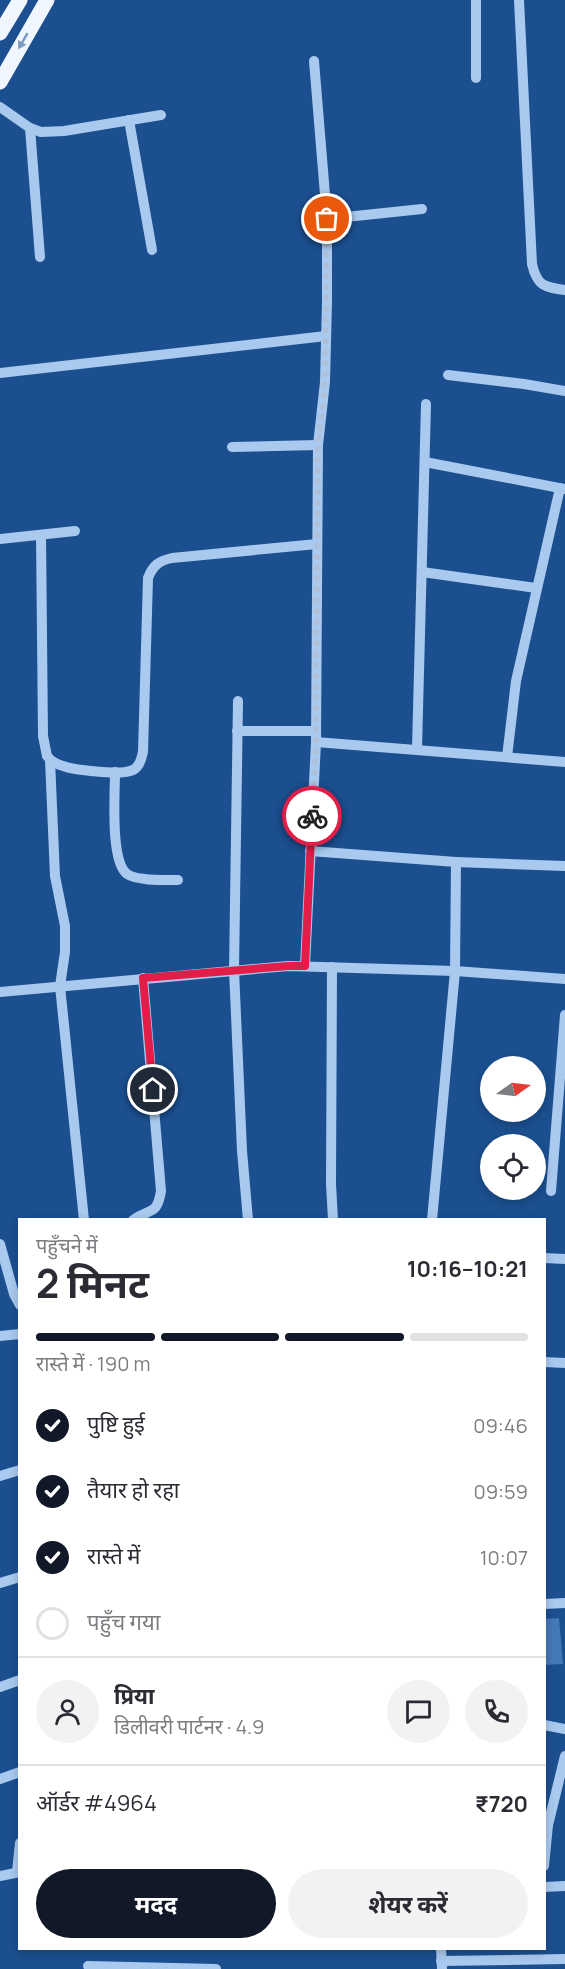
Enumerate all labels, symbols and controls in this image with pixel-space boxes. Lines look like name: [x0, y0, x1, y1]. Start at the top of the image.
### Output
one-way arrow: [18, 33, 28, 50]
pin: [301, 193, 352, 244]
icon: bag: [310, 202, 343, 235]
courier: [282, 786, 342, 846]
icon: bike: [296, 800, 329, 833]
north arrow: [480, 1056, 546, 1122]
map controls: [480, 1056, 546, 1200]
pin: [127, 1064, 178, 1115]
icon: home: [136, 1073, 169, 1106]
button: locate: [480, 1134, 546, 1200]
text: पहुँचने में: [36, 1232, 98, 1259]
text: 10:16–10:21: [407, 1254, 528, 1284]
text: 2 मिनट: [36, 1256, 149, 1310]
text: रास्ते में · 190 m: [36, 1350, 150, 1377]
icon: check: [36, 1409, 69, 1442]
text: पुष्टि हुई: [87, 1409, 145, 1439]
text: 09:46: [473, 1412, 528, 1439]
icon: check: [36, 1475, 69, 1508]
text: तैयार हो रहा: [87, 1475, 180, 1505]
text: 09:59: [473, 1478, 528, 1505]
icon: check: [36, 1541, 69, 1574]
text: रास्ते में: [87, 1541, 140, 1571]
text: 10:07: [480, 1544, 528, 1571]
text: पहुँच गया: [87, 1607, 160, 1637]
button: person: [36, 1680, 99, 1743]
button: chat: [387, 1680, 450, 1743]
button: phone: [465, 1680, 528, 1743]
text: प्रिया: [114, 1681, 154, 1711]
text: डिलीवरी पार्टनर · 4.9: [114, 1713, 264, 1740]
text: ऑर्डर #4964: [36, 1788, 157, 1818]
text: ₹720: [475, 1789, 528, 1819]
button: मदद: [36, 1869, 276, 1938]
button: शेयर करें: [288, 1869, 528, 1938]

